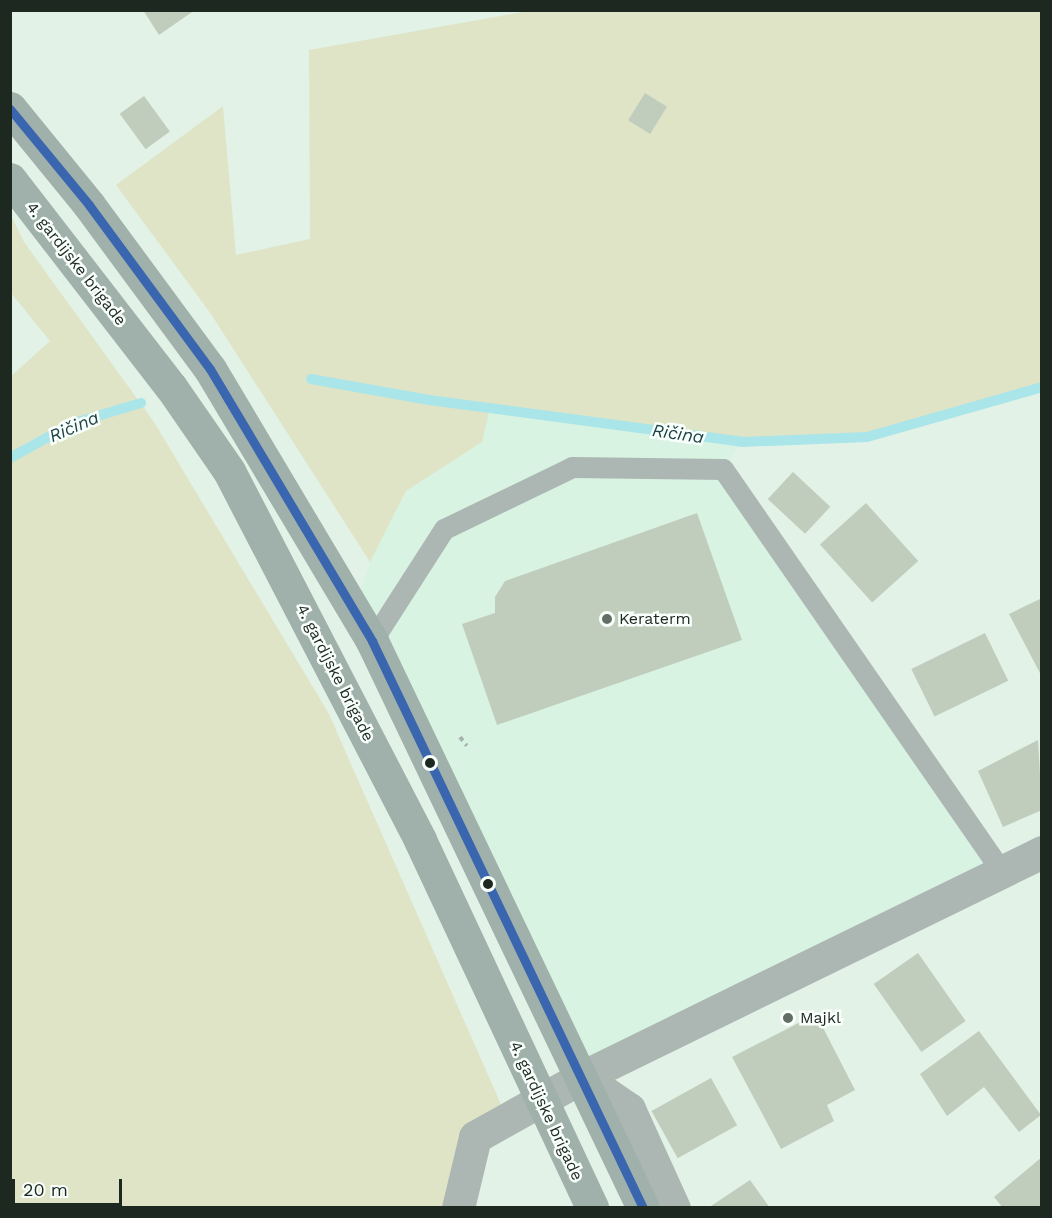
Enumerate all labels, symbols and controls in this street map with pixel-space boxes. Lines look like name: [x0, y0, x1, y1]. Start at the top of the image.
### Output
street label: 4. gardijske brigade: [22, 198, 130, 330]
water label: Ričina: [46, 407, 102, 447]
water label: Ričina: [651, 420, 705, 448]
street label: 4. gardijske brigade: [292, 601, 378, 745]
place label: Keraterm: [619, 609, 691, 629]
marker: Keraterm: [600, 612, 614, 626]
unlabelled marker: [424, 757, 436, 769]
unlabelled marker: [482, 878, 494, 890]
place label: Majkl: [800, 1008, 841, 1028]
marker: Majkl: [781, 1011, 795, 1025]
street label: 4. gardijske brigade: [505, 1038, 587, 1184]
scale bar: [15, 1167, 124, 1205]
text: 20 m: [23, 1179, 68, 1200]

